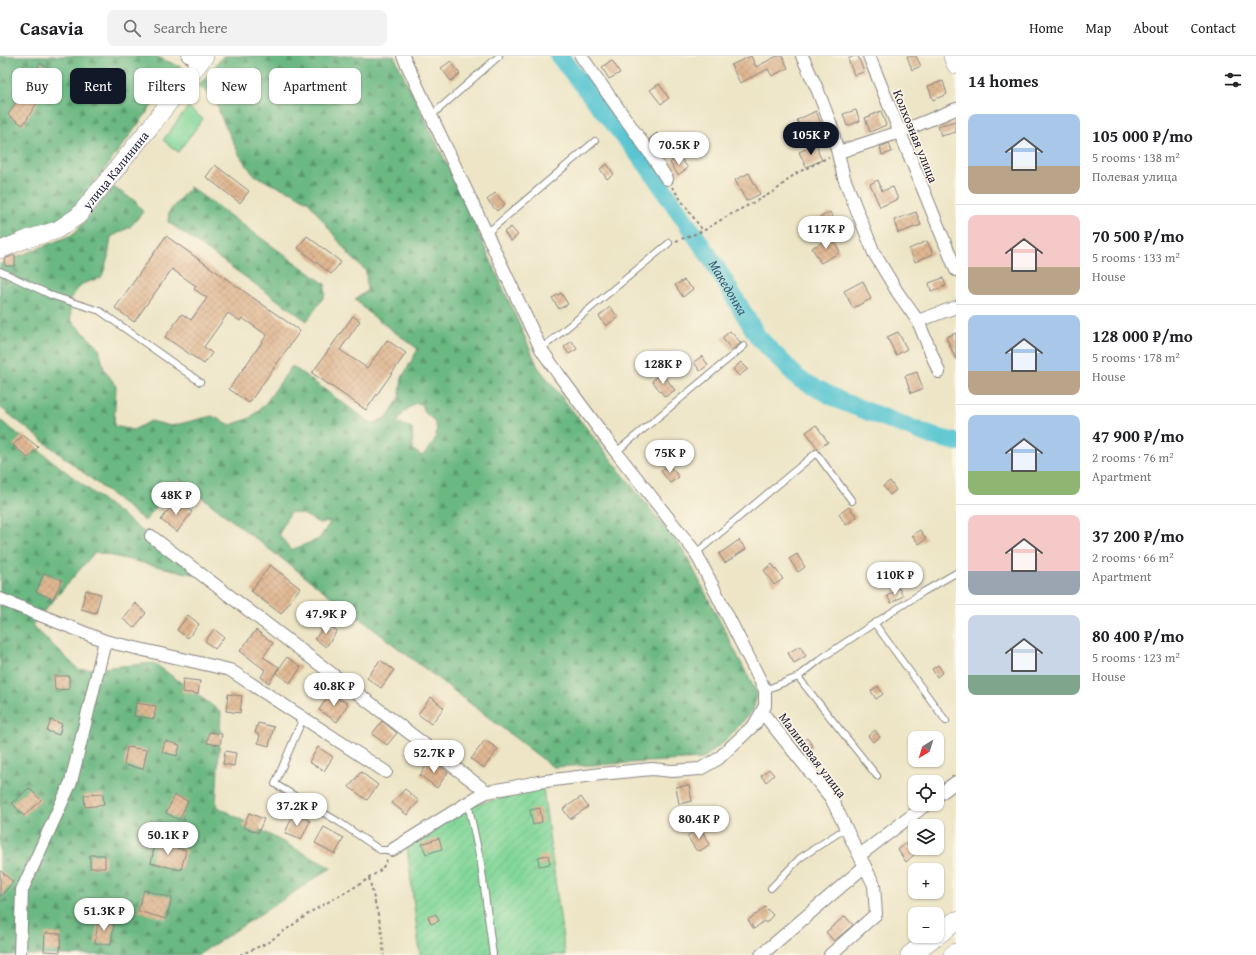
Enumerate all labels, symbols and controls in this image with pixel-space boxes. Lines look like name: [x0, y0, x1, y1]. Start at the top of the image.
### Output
search box: [107, 10, 387, 46]
text: Casavia: [20, 14, 83, 42]
icon: search: [121, 17, 143, 39]
text: Search here: [153, 17, 228, 38]
text: Home: [1029, 18, 1064, 38]
text: Map: [1086, 18, 1111, 38]
text: About: [1133, 18, 1169, 38]
text: Contact: [1191, 18, 1236, 38]
chip: Buy: [12, 68, 62, 104]
chip: Rent: [70, 68, 126, 104]
chip: Filters: [134, 68, 199, 104]
chip: New: [207, 68, 261, 104]
chip: Apartment: [269, 68, 361, 104]
text: 14 homes: [968, 68, 1039, 93]
icon: filters: [1222, 69, 1244, 91]
street label: Колхозная улица: [888, 87, 943, 186]
pin: 105K ₽: [778, 122, 844, 156]
text: 105 000 ₽/mo: [1092, 123, 1193, 148]
text: 105K ₽: [792, 125, 830, 144]
street label: улица Калинина: [77, 126, 154, 214]
icon: home: [1000, 130, 1048, 178]
pin: 70.5K ₽: [642, 132, 716, 166]
text: 70.5K ₽: [658, 135, 700, 154]
text: 5 rooms · 138 m²: [1092, 148, 1180, 167]
text: Полевая улица: [1092, 167, 1177, 186]
pin: 117K ₽: [793, 216, 859, 250]
text: 117K ₽: [807, 219, 845, 238]
text: 70 500 ₽/mo: [1092, 223, 1184, 248]
icon: home: [1000, 231, 1048, 279]
text: 5 rooms · 133 m²: [1092, 248, 1180, 267]
water label: Македонка: [704, 256, 753, 319]
text: House: [1092, 267, 1126, 286]
text: 128 000 ₽/mo: [1092, 323, 1193, 348]
icon: home: [1000, 331, 1048, 379]
text: 5 rooms · 178 m²: [1092, 348, 1180, 367]
pin: 128K ₽: [630, 351, 696, 385]
text: 128K ₽: [644, 354, 682, 373]
text: House: [1092, 367, 1126, 386]
text: 47 900 ₽/mo: [1092, 423, 1184, 448]
icon: home: [1000, 431, 1048, 479]
pin: 75K ₽: [642, 440, 698, 474]
text: 75K ₽: [654, 443, 686, 462]
text: 2 rooms · 76 m²: [1092, 448, 1174, 467]
text: Apartment: [1092, 467, 1152, 486]
pin: 48K ₽: [148, 482, 204, 516]
text: 48K ₽: [160, 485, 192, 504]
text: 37 200 ₽/mo: [1092, 523, 1184, 548]
icon: home: [1000, 531, 1048, 579]
text: 2 rooms · 66 m²: [1092, 548, 1174, 567]
pin: 110K ₽: [862, 562, 928, 596]
text: 110K ₽: [876, 565, 914, 584]
text: Apartment: [1092, 567, 1152, 586]
pin: 47.9K ₽: [289, 601, 363, 635]
text: 47.9K ₽: [305, 604, 347, 623]
text: 80 400 ₽/mo: [1092, 623, 1184, 648]
icon: home: [1000, 631, 1048, 679]
text: 5 rooms · 123 m²: [1092, 648, 1180, 667]
text: House: [1092, 667, 1126, 686]
pin: 40.8K ₽: [297, 673, 371, 707]
text: 40.8K ₽: [313, 676, 355, 695]
street label: Малиновая улица: [774, 709, 852, 803]
north arrow: [908, 731, 944, 767]
map controls: [908, 731, 944, 943]
pin: 52.7K ₽: [397, 740, 471, 774]
text: 52.7K ₽: [413, 743, 455, 762]
button: locate: [908, 775, 944, 811]
pin: 37.2K ₽: [260, 793, 334, 827]
text: 37.2K ₽: [276, 796, 318, 815]
pin: 80.4K ₽: [662, 806, 736, 840]
text: 80.4K ₽: [678, 809, 720, 828]
button: layers: [908, 819, 944, 855]
pin: 50.1K ₽: [131, 822, 205, 856]
text: 50.1K ₽: [147, 825, 189, 844]
button: +: [908, 863, 944, 899]
pin: 51.3K ₽: [67, 898, 141, 932]
text: 51.3K ₽: [83, 901, 125, 920]
button: −: [908, 907, 944, 943]

